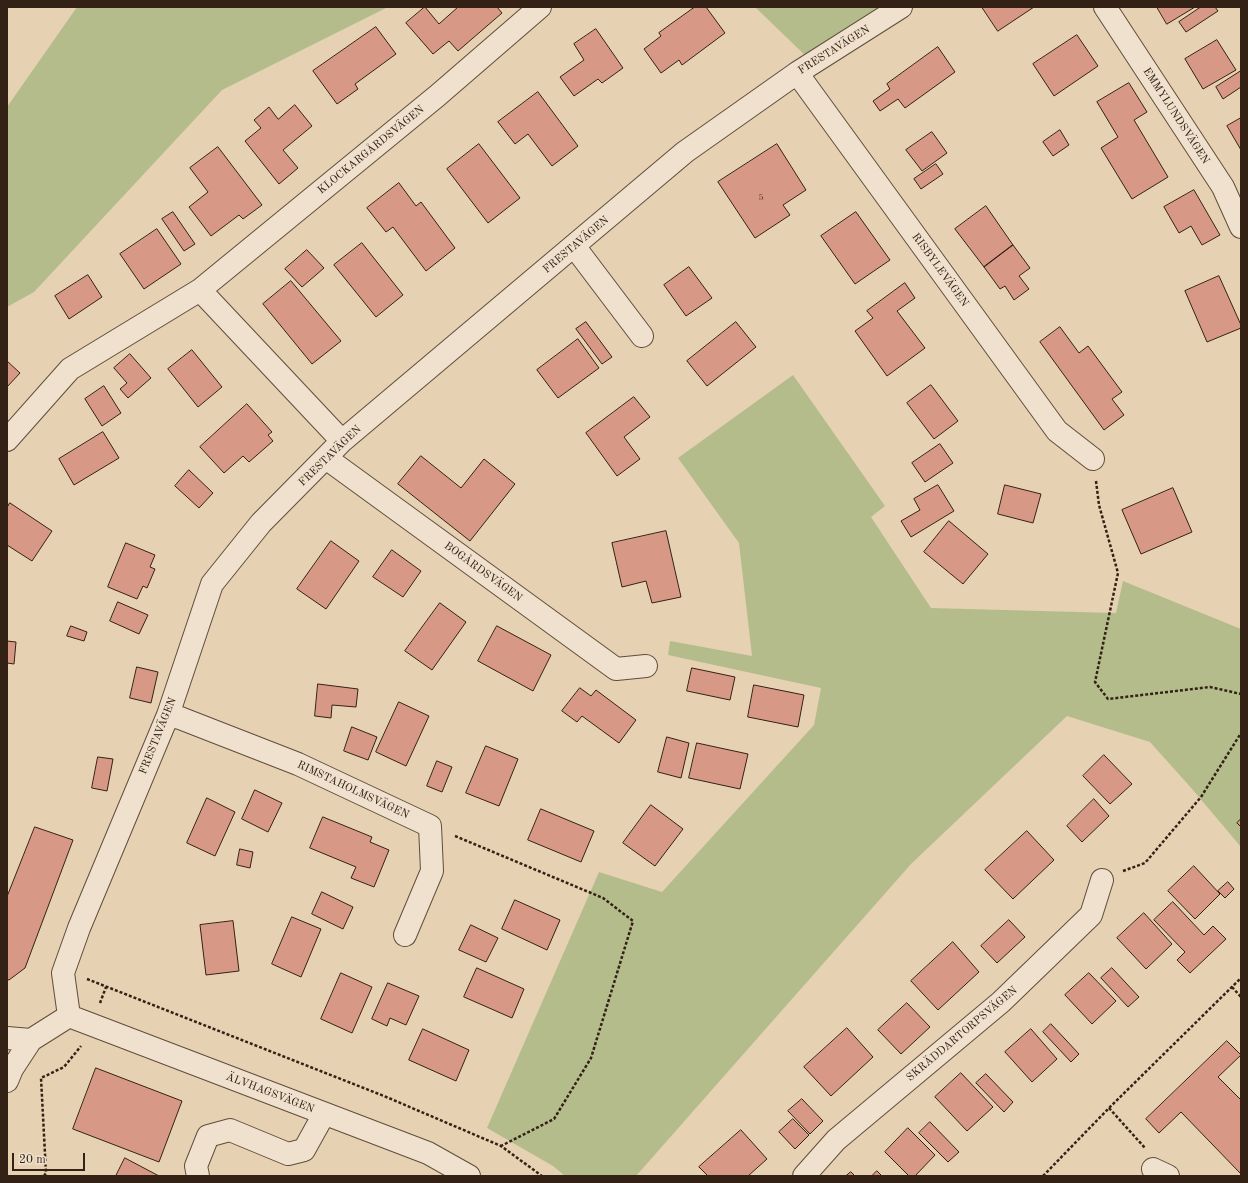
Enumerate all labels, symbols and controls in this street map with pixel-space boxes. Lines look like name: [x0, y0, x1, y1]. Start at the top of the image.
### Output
street label: FRESTAVÄGEN: [796, 23, 872, 77]
street label: EMMYLUNDSVÄGEN: [1140, 65, 1212, 167]
street label: KLOCKARGÅRDSVÄGEN: [315, 103, 427, 197]
house number: 5: [758, 193, 764, 203]
street label: FRESTAVÄGEN: [540, 214, 612, 276]
street label: RISBYLEVÄGEN: [909, 231, 971, 309]
street label: FRESTAVÄGEN: [296, 423, 364, 489]
street label: BOGÅRDSVÄGEN: [441, 539, 525, 605]
street label: FRESTAVÄGEN: [137, 695, 179, 777]
street label: RIMSTAHOLMSVÄGEN: [295, 758, 411, 822]
street label: SKRÄDDARTORPSVÄGEN: [904, 984, 1020, 1084]
street label: ÄLVHAGSVÄGEN: [224, 1070, 316, 1116]
scale bar: [14, 1145, 87, 1171]
text: 20 m: [19, 1154, 46, 1166]

